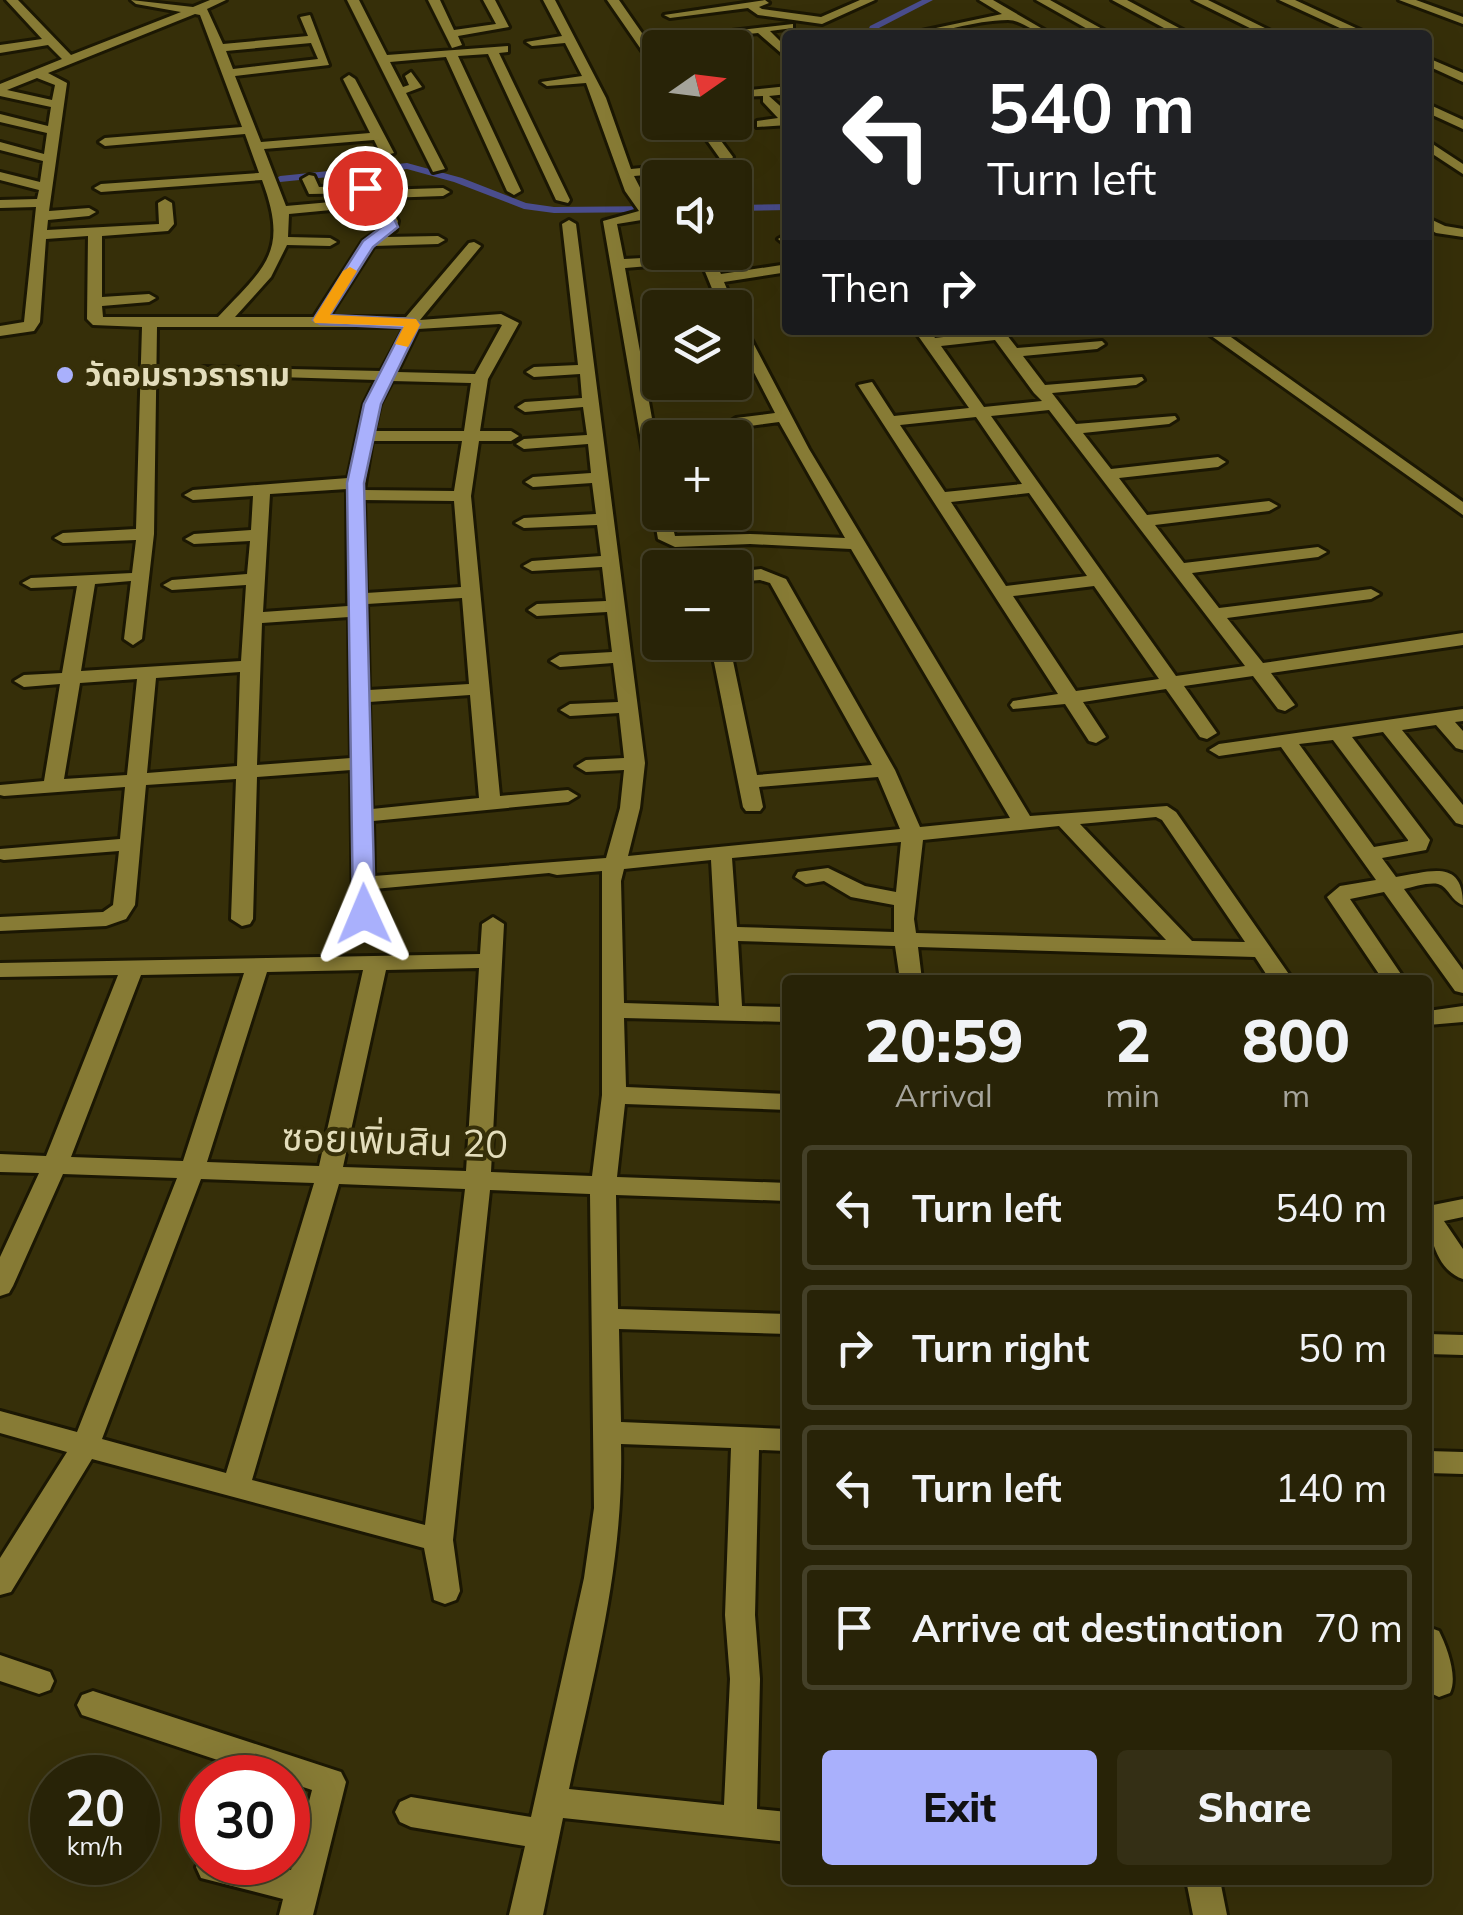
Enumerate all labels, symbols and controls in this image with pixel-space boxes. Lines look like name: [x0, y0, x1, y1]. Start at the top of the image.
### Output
north arrow: [642, 30, 752, 140]
map controls: [642, 30, 752, 660]
text: 540 m: [987, 63, 1195, 151]
icon: left: [822, 70, 952, 200]
pin: [323, 146, 408, 231]
text: Turn left: [987, 150, 1156, 206]
button: sound: [642, 160, 752, 270]
icon: arrive: [338, 161, 393, 216]
icon: right: [930, 260, 985, 315]
text: Then: [822, 264, 910, 312]
button: layers: [642, 290, 752, 400]
place label: วัดอมราวราราม: [85, 354, 290, 394]
marker: วัดอมราวราราม: [54, 364, 76, 386]
button: +: [642, 420, 752, 530]
button: −: [642, 550, 752, 660]
position arrow: [312, 862, 416, 966]
text: 20:59: [864, 1002, 1024, 1077]
text: 2: [1115, 1002, 1151, 1077]
text: 800: [1242, 1002, 1350, 1077]
text: Arrival: [895, 1075, 993, 1115]
text: min: [1106, 1075, 1160, 1115]
text: m: [1282, 1075, 1310, 1115]
street label: ซอยเพิ่มสิน 20: [281, 1112, 509, 1168]
icon: left: [827, 1180, 882, 1235]
text: Turn left: [912, 1184, 1062, 1232]
text: 540 m: [1275, 1184, 1387, 1232]
icon: right: [827, 1320, 882, 1375]
text: Turn right: [912, 1324, 1089, 1372]
text: 50 m: [1298, 1324, 1387, 1372]
icon: left: [827, 1460, 882, 1515]
text: Turn left: [912, 1464, 1062, 1512]
text: 140 m: [1275, 1464, 1387, 1512]
icon: arrive: [827, 1600, 882, 1655]
text: Arrive at destination: [912, 1604, 1284, 1652]
text: 70 m: [1314, 1604, 1403, 1652]
button: Exit: [822, 1750, 1097, 1865]
button: Share: [1117, 1750, 1392, 1865]
speed limit sign: 30: [180, 1755, 310, 1885]
text: 20: [65, 1776, 125, 1839]
text: km/h: [67, 1830, 123, 1861]

